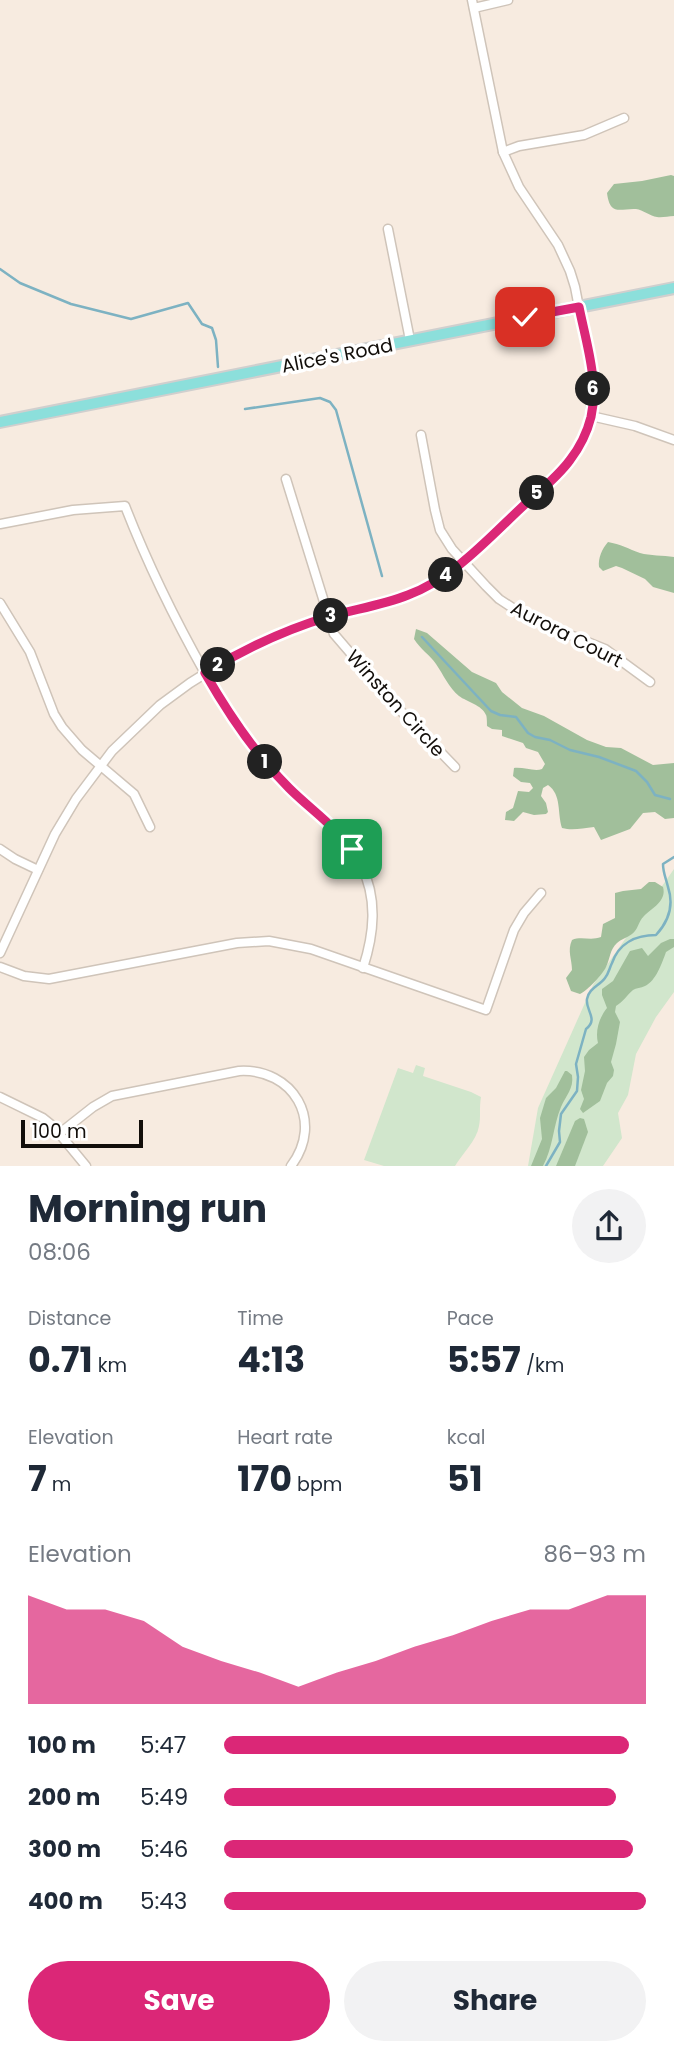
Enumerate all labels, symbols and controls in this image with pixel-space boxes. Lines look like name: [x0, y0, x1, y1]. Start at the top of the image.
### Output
pin: [495, 287, 555, 347]
icon: check: [506, 298, 544, 336]
street label: Alice's Road: [279, 331, 395, 380]
pin: 6: [576, 372, 610, 406]
text: 6: [586, 375, 599, 402]
pin: 5: [520, 476, 554, 510]
text: 5: [530, 479, 543, 506]
pin: 4: [428, 558, 464, 592]
text: 4: [439, 561, 452, 588]
street label: Aurora Court: [506, 595, 627, 674]
pin: 3: [314, 598, 348, 634]
text: 3: [325, 602, 336, 629]
street label: Winston Circle: [340, 644, 451, 763]
pin: 2: [200, 648, 235, 682]
text: 2: [212, 651, 223, 678]
pin: 1: [247, 744, 282, 780]
text: 1: [261, 748, 268, 775]
pin: [322, 819, 382, 879]
icon: arrive: [333, 830, 371, 868]
scale bar: [21, 1117, 144, 1149]
text: 100 m: [32, 1118, 87, 1145]
text: Morning run: [28, 1182, 267, 1235]
button: share: [572, 1189, 646, 1263]
text: 08:06: [28, 1236, 91, 1268]
text: Distance: [28, 1305, 111, 1332]
text: Time: [237, 1305, 284, 1332]
text: Pace: [447, 1305, 494, 1332]
text: 0.71: [28, 1335, 93, 1384]
text: 4:13: [237, 1335, 305, 1384]
text: 5:57: [447, 1335, 521, 1384]
text: km: [93, 1352, 127, 1379]
text: /km: [521, 1352, 564, 1379]
text: Elevation: [28, 1424, 114, 1451]
text: Heart rate: [237, 1424, 333, 1451]
text: kcal: [447, 1424, 486, 1451]
text: 7: [28, 1454, 47, 1503]
text: 170: [237, 1454, 292, 1503]
text: 51: [447, 1454, 483, 1503]
text: m: [47, 1471, 71, 1498]
text: bpm: [292, 1471, 342, 1498]
text: Elevation: [28, 1538, 132, 1570]
text: 86–93 m: [543, 1538, 646, 1570]
text: 100 m: [28, 1729, 96, 1761]
text: 5:47: [140, 1729, 186, 1761]
text: 200 m: [28, 1781, 100, 1813]
text: 5:49: [140, 1781, 188, 1813]
text: 300 m: [28, 1833, 101, 1865]
text: 5:46: [140, 1833, 188, 1865]
text: 400 m: [28, 1885, 103, 1917]
text: 5:43: [140, 1885, 187, 1917]
button: Save: [28, 1961, 330, 2041]
button: Share: [344, 1961, 646, 2041]

